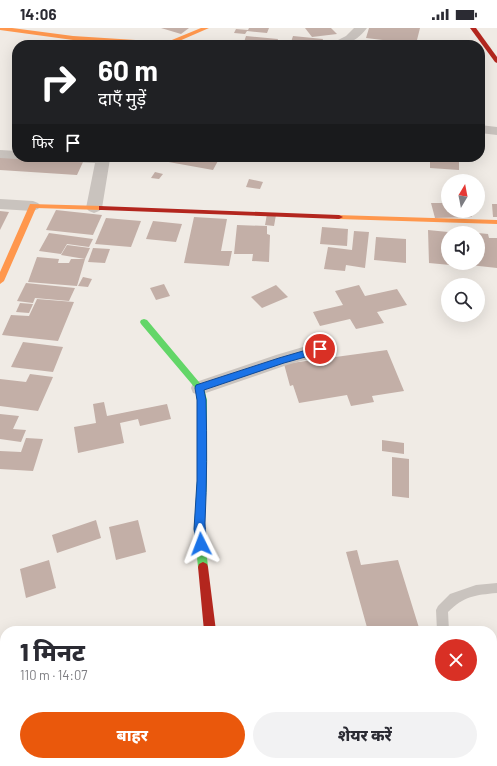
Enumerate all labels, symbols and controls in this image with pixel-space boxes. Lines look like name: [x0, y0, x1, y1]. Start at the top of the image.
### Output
text: 14:06: [20, 5, 56, 23]
text: 60 m: [98, 53, 158, 87]
icon: right: [32, 56, 84, 108]
text: दाएँ मुड़ें: [98, 87, 146, 109]
icon: arrive: [62, 132, 84, 154]
text: फिर: [32, 133, 54, 151]
north arrow: [441, 174, 485, 218]
map controls: [441, 174, 485, 322]
button: sound: [441, 226, 485, 270]
button: search: [441, 278, 485, 322]
pin: [303, 332, 337, 366]
icon: arrive: [309, 338, 331, 360]
position arrow: [180, 523, 222, 565]
text: 1 मिनट: [20, 637, 85, 666]
button: close: [435, 639, 477, 681]
text: 110 m · 14:07: [20, 667, 87, 683]
button: बाहर: [20, 712, 245, 758]
button: शेयर करें: [253, 712, 477, 758]

